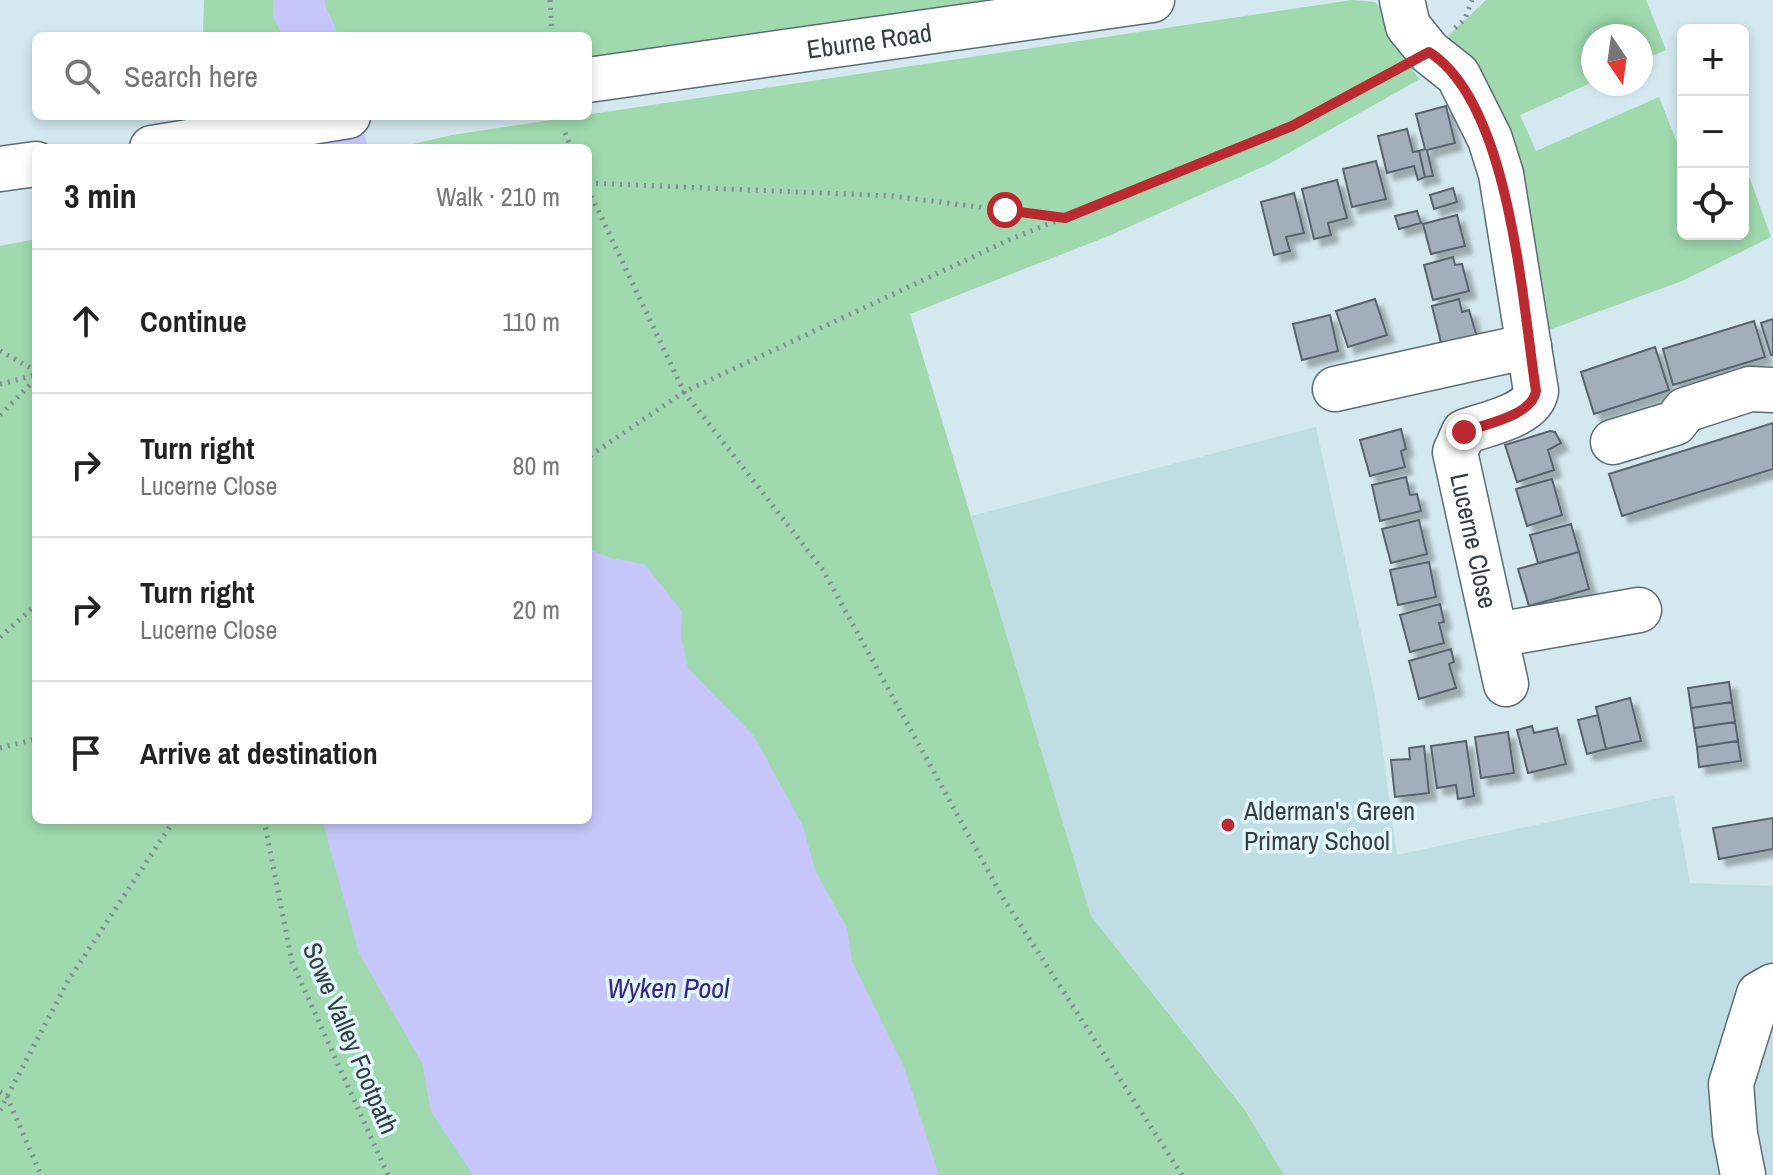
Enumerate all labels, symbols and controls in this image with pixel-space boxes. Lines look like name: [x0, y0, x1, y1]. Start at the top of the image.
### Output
street label: Eburne Road: [804, 14, 934, 66]
north arrow: [1581, 24, 1653, 96]
map controls: [1677, 24, 1749, 240]
button: +: [1677, 24, 1749, 96]
search box: [32, 32, 592, 120]
icon: search: [60, 54, 104, 98]
text: Search here: [124, 56, 258, 96]
button: −: [1677, 96, 1749, 168]
button: locate: [1677, 168, 1749, 240]
text: 3 min: [64, 173, 137, 219]
text: Walk · 210 m: [436, 179, 560, 214]
route start: [987, 192, 1023, 228]
icon: ahead: [64, 299, 108, 343]
text: Continue: [140, 301, 247, 341]
text: 110 m: [502, 304, 560, 339]
route end: [1446, 414, 1482, 450]
text: Turn right: [140, 428, 254, 468]
icon: right: [64, 443, 108, 487]
text: 80 m: [513, 448, 560, 483]
text: Lucerne Close: [140, 468, 277, 503]
street label: Lucerne Close: [1443, 470, 1506, 611]
text: Turn right: [140, 572, 254, 612]
icon: right: [64, 587, 108, 631]
text: 20 m: [513, 592, 560, 627]
text: Lucerne Close: [140, 612, 277, 647]
icon: arrive: [64, 731, 108, 775]
text: Arrive at destination: [140, 733, 378, 773]
place label: Alderman's Green Primary School: [1243, 793, 1415, 858]
marker: Alderman's Green Primary School: [1219, 816, 1237, 834]
street label: Sowe Valley Footpath: [295, 937, 407, 1139]
water label: Wyken Pool: [607, 969, 730, 1007]

